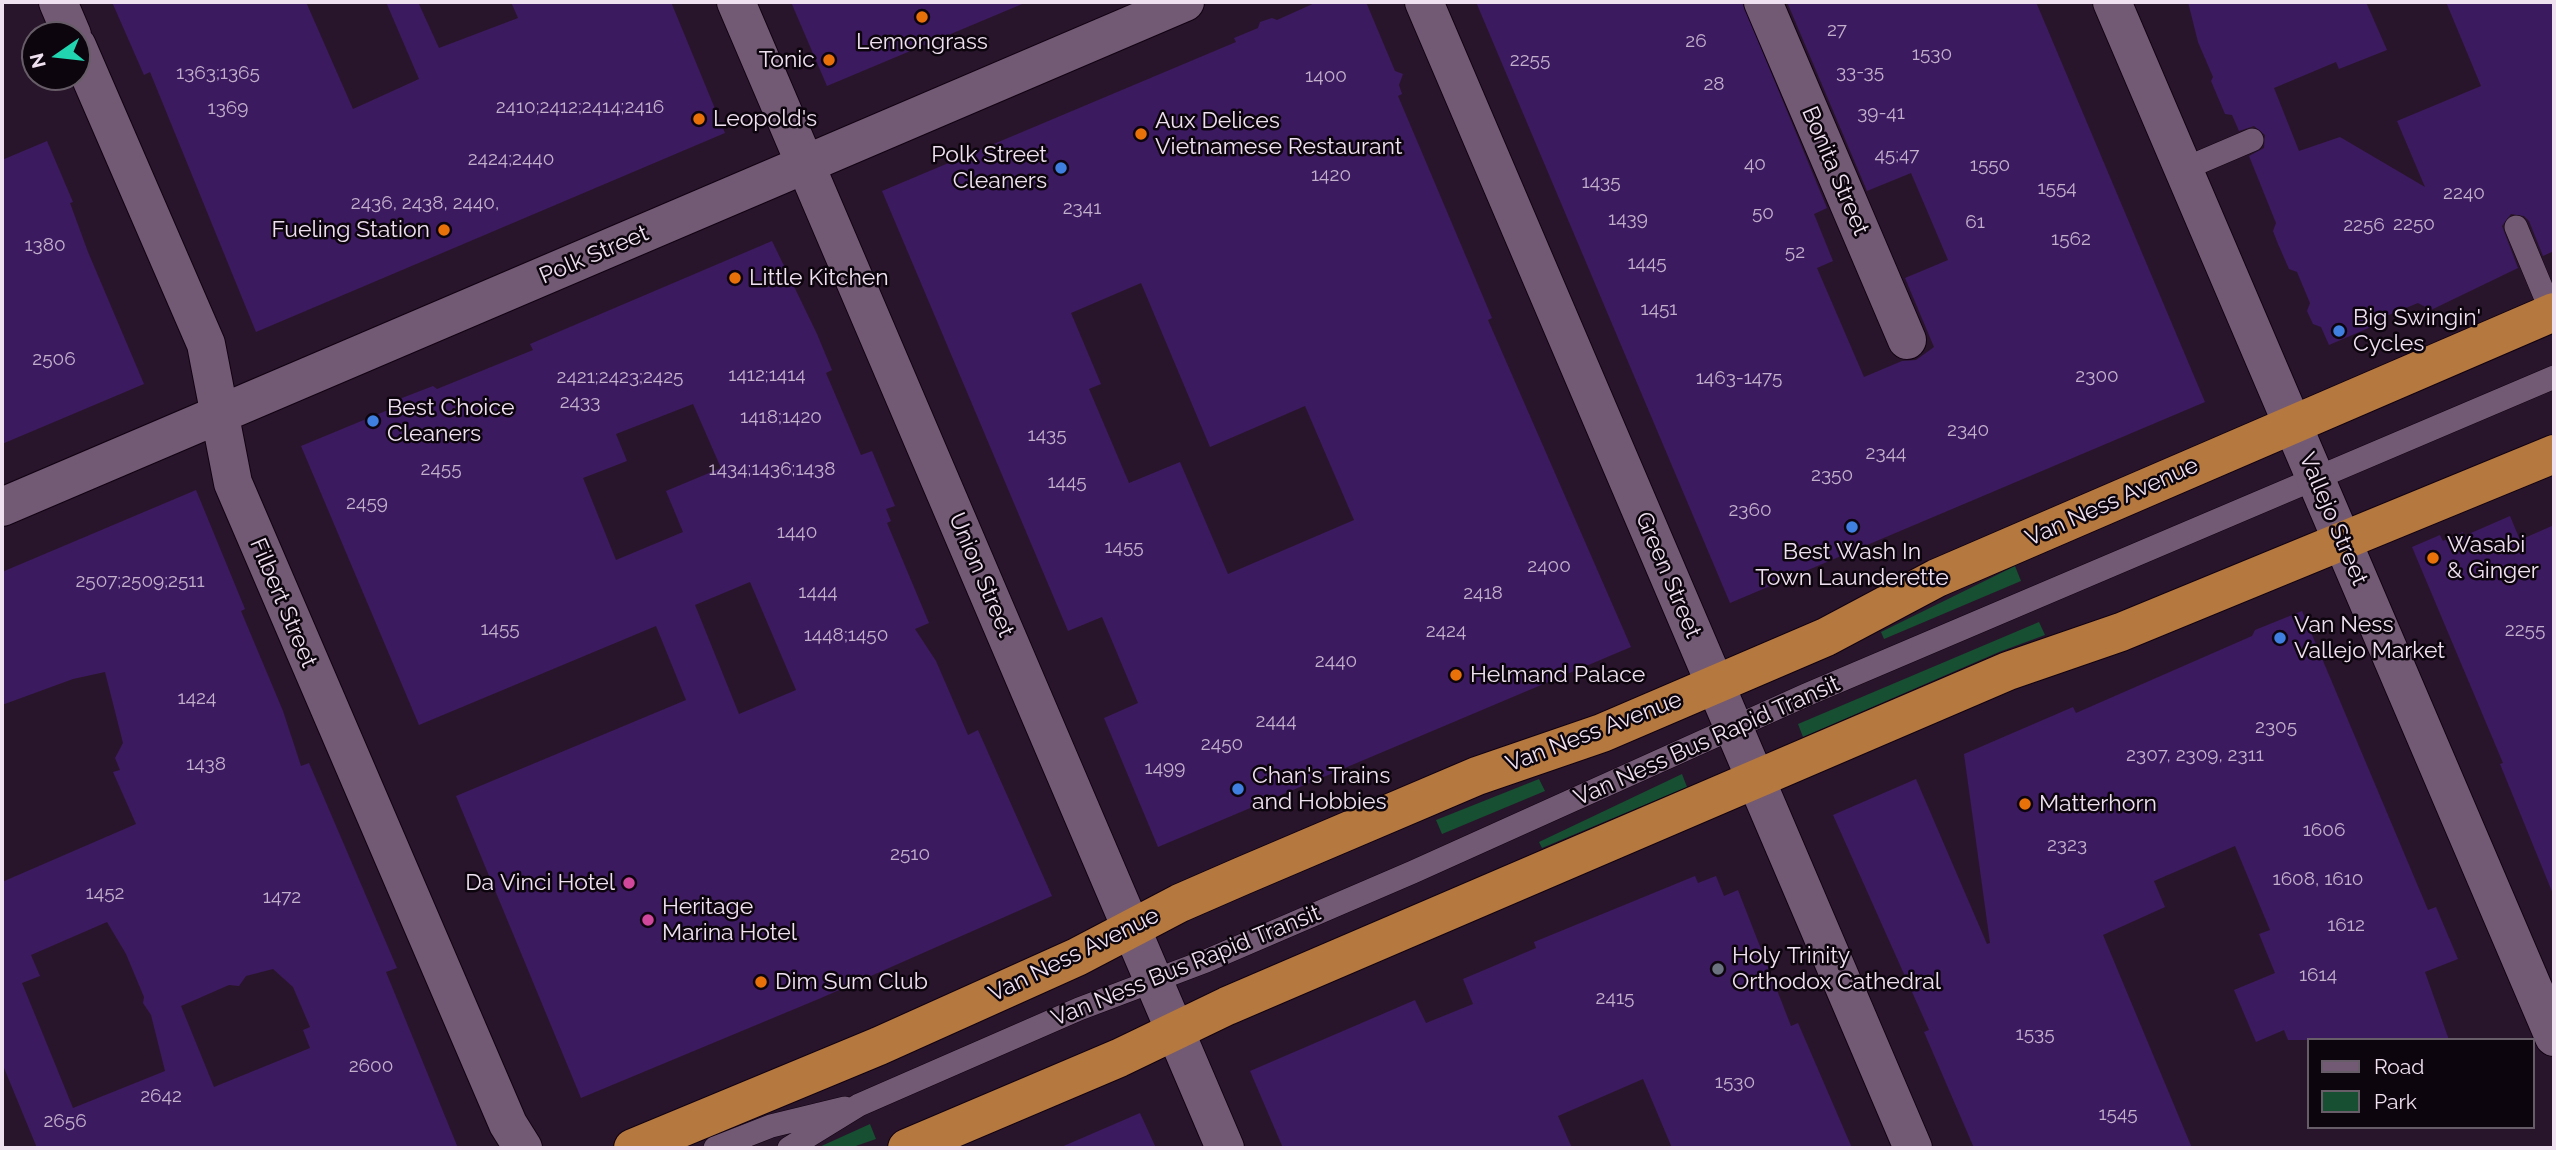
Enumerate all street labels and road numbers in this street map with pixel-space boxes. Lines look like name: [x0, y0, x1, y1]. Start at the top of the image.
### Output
street label: Bonita Street: [1795, 102, 1875, 240]
street label: Polk Street: [535, 220, 653, 290]
street label: Vallejo Street: [2293, 449, 2373, 589]
street label: Van Ness Avenue: [2021, 452, 2203, 552]
street label: Green Street: [1629, 508, 1707, 642]
street label: Union Street: [942, 509, 1020, 641]
street label: Filbert Street: [243, 534, 323, 672]
street label: Van Ness Bus Rapid Transit: [1570, 670, 1844, 812]
street label: Van Ness Avenue: [1502, 686, 1686, 778]
street label: Van Ness Bus Rapid Transit: [1047, 899, 1325, 1033]
street label: Van Ness Avenue: [984, 902, 1164, 1008]

